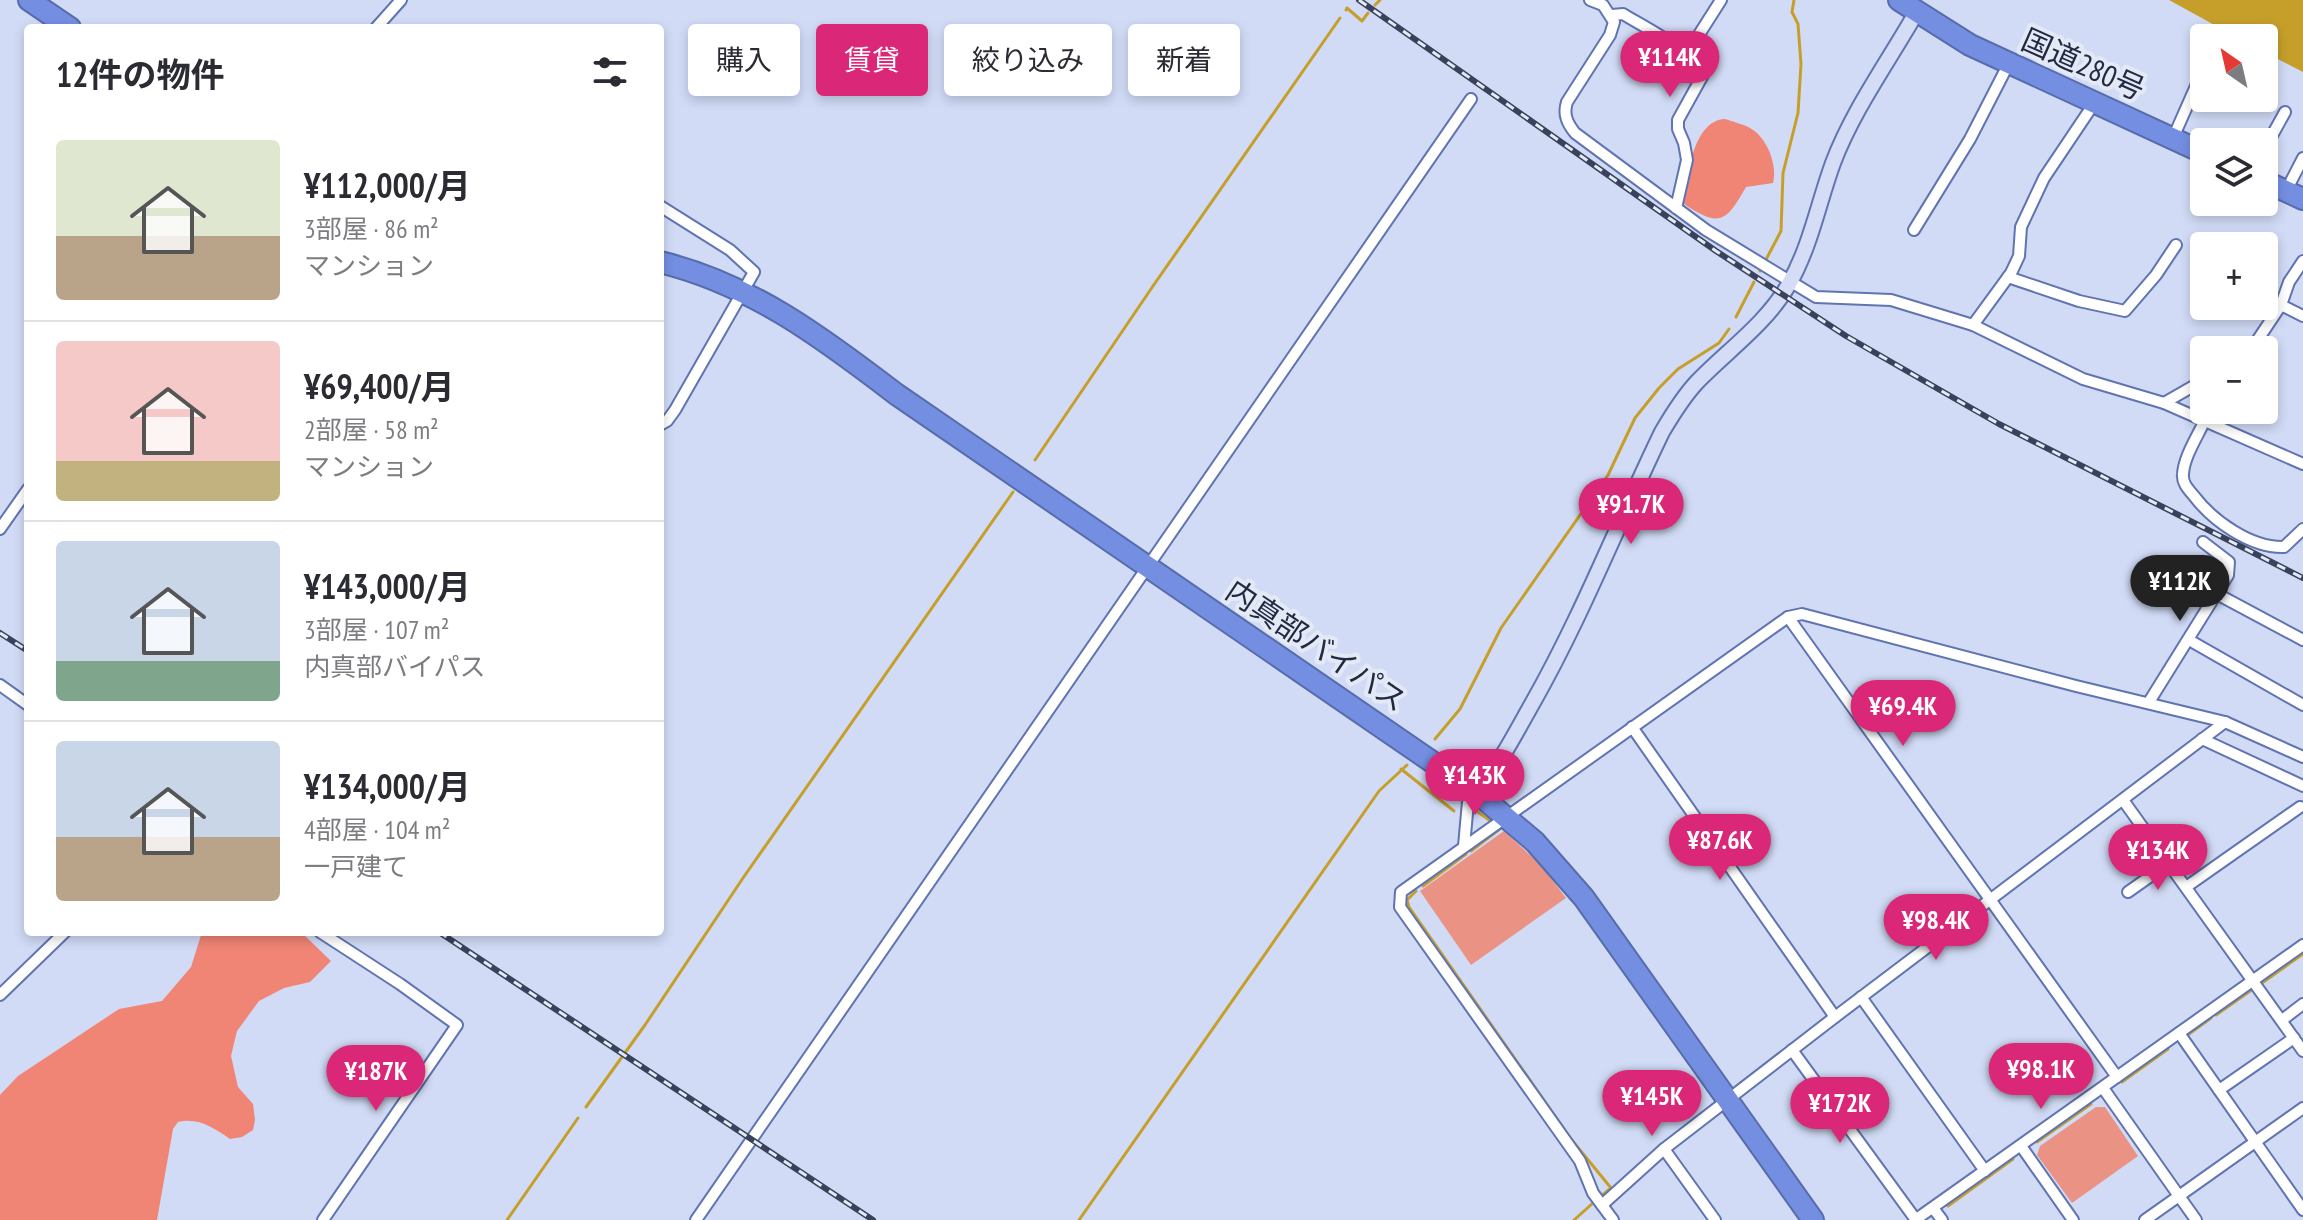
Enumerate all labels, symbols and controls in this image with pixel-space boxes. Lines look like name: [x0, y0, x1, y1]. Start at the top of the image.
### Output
street label: 国道280号: [2016, 19, 2151, 108]
chip: 購入: [688, 24, 800, 96]
chip: 賃貸: [816, 24, 928, 96]
chip: 絞り込み: [944, 24, 1112, 96]
chip: 新着: [1128, 24, 1240, 96]
north arrow: [2190, 24, 2278, 112]
map controls: [2190, 24, 2278, 424]
pin: ¥114K: [1614, 31, 1726, 99]
text: ¥114K: [1638, 40, 1702, 73]
icon: filters: [588, 50, 632, 94]
text: 12件の物件: [56, 52, 225, 96]
button: layers: [2190, 128, 2278, 216]
text: ¥112,000/月: [304, 163, 471, 207]
icon: home: [120, 172, 216, 268]
text: 3部屋 · 86 m²: [304, 212, 439, 245]
button: +: [2190, 232, 2278, 320]
text: マンション: [304, 249, 434, 282]
button: −: [2190, 336, 2278, 424]
text: ¥69,400/月: [304, 364, 455, 408]
icon: home: [120, 373, 216, 469]
text: 2部屋 · 58 m²: [304, 413, 439, 446]
text: マンション: [304, 450, 434, 483]
pin: ¥91.7K: [1566, 478, 1696, 546]
text: ¥91.7K: [1597, 487, 1665, 520]
pin: ¥112K: [2124, 555, 2236, 623]
text: ¥143,000/月: [304, 564, 471, 608]
text: ¥112K: [2148, 564, 2212, 597]
street label: 内真部バイパス: [1219, 570, 1415, 719]
icon: home: [120, 573, 216, 669]
text: 3部屋 · 107 m²: [304, 613, 449, 646]
text: 内真部バイパス: [304, 650, 485, 683]
pin: ¥69.4K: [1838, 680, 1968, 748]
text: ¥69.4K: [1869, 689, 1937, 722]
pin: ¥143K: [1419, 749, 1531, 817]
text: ¥143K: [1443, 758, 1507, 791]
text: ¥134,000/月: [304, 764, 471, 808]
icon: home: [120, 773, 216, 869]
text: 4部屋 · 104 m²: [304, 813, 450, 846]
pin: ¥87.6K: [1655, 814, 1785, 882]
text: ¥87.6K: [1687, 823, 1753, 856]
pin: ¥134K: [2102, 824, 2214, 892]
text: ¥134K: [2126, 833, 2190, 866]
text: 一戸建て: [304, 850, 408, 883]
pin: ¥98.4K: [1871, 894, 2001, 962]
text: ¥98.4K: [1902, 903, 1970, 936]
pin: ¥98.1K: [1976, 1043, 2106, 1111]
pin: ¥187K: [320, 1045, 432, 1113]
text: ¥98.1K: [2007, 1052, 2075, 1085]
text: ¥187K: [344, 1054, 408, 1087]
pin: ¥145K: [1596, 1070, 1708, 1138]
pin: ¥172K: [1784, 1077, 1896, 1145]
text: ¥145K: [1620, 1079, 1684, 1112]
text: ¥172K: [1808, 1086, 1872, 1119]

